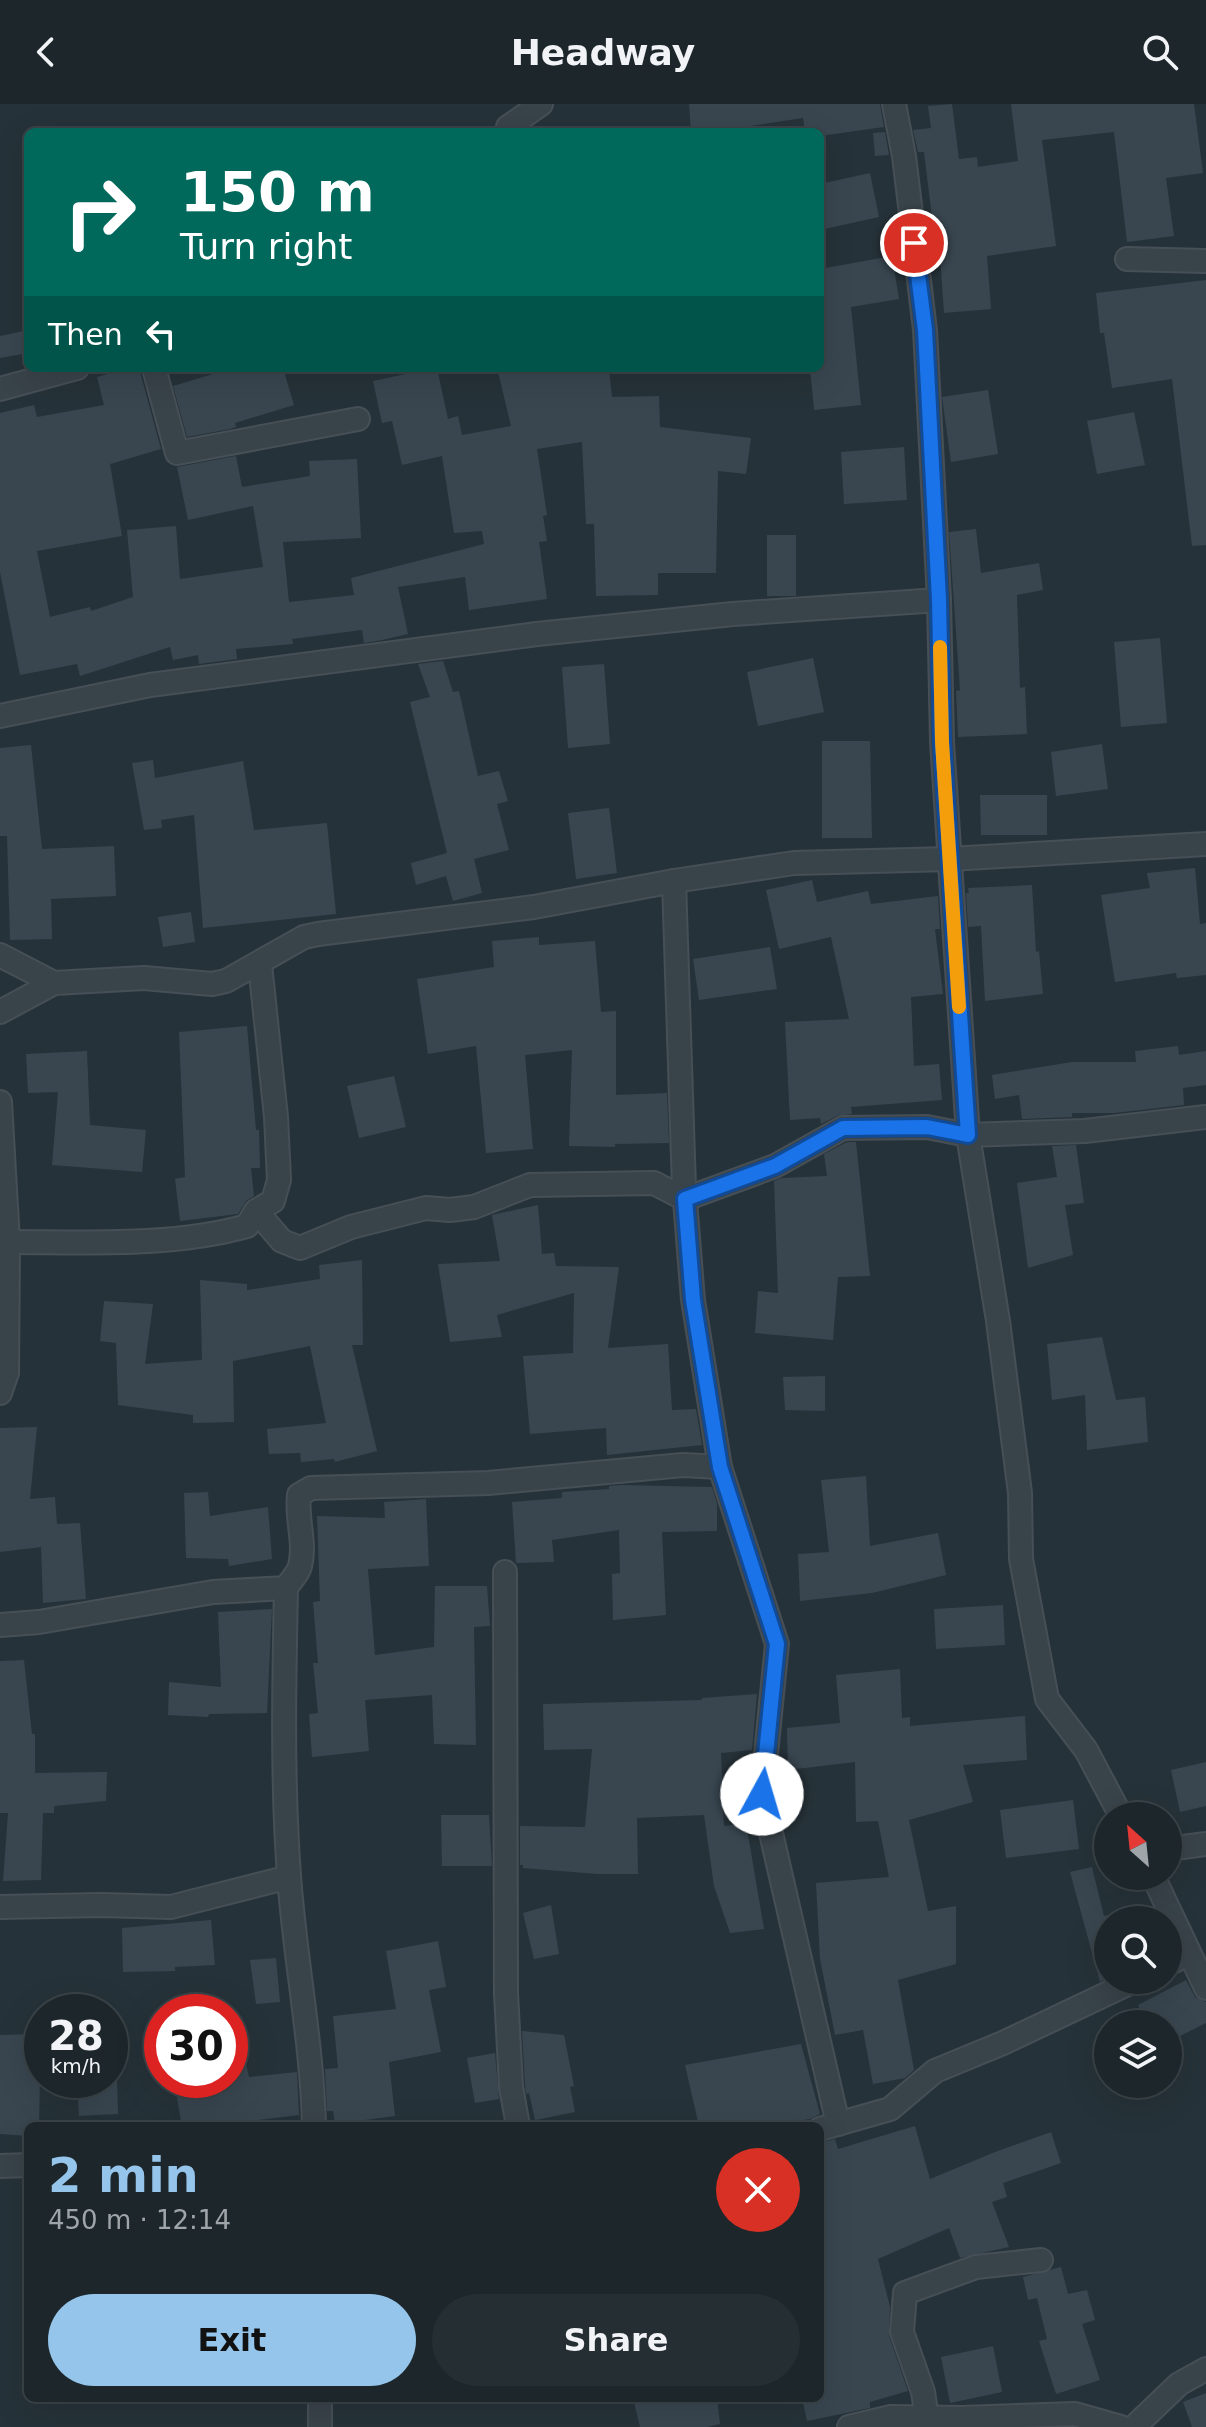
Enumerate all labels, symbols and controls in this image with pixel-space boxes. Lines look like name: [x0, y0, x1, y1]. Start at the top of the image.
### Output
icon: back: [24, 30, 68, 74]
icon: search: [1138, 30, 1182, 74]
text: Headway: [511, 32, 695, 73]
text: 150 m: [180, 159, 375, 224]
icon: right: [48, 160, 152, 264]
pin: [880, 209, 948, 277]
icon: arrive: [892, 221, 936, 265]
text: Turn right: [180, 226, 352, 267]
icon: left: [139, 312, 183, 356]
text: Then: [48, 317, 123, 352]
position arrow: [720, 1752, 804, 1836]
north arrow: [1094, 1802, 1182, 1890]
map controls: [1094, 1802, 1182, 2098]
button: search: [1094, 1906, 1182, 1994]
speed limit sign: 30: [144, 1994, 248, 2098]
button: layers: [1094, 2010, 1182, 2098]
text: 28: [48, 2013, 104, 2059]
text: km/h: [51, 2054, 101, 2078]
text: 2 min: [48, 2147, 199, 2203]
button: close: [716, 2148, 800, 2232]
text: 450 m · 12:14: [48, 2205, 231, 2235]
button: Exit: [48, 2294, 416, 2386]
button: Share: [432, 2294, 800, 2386]

